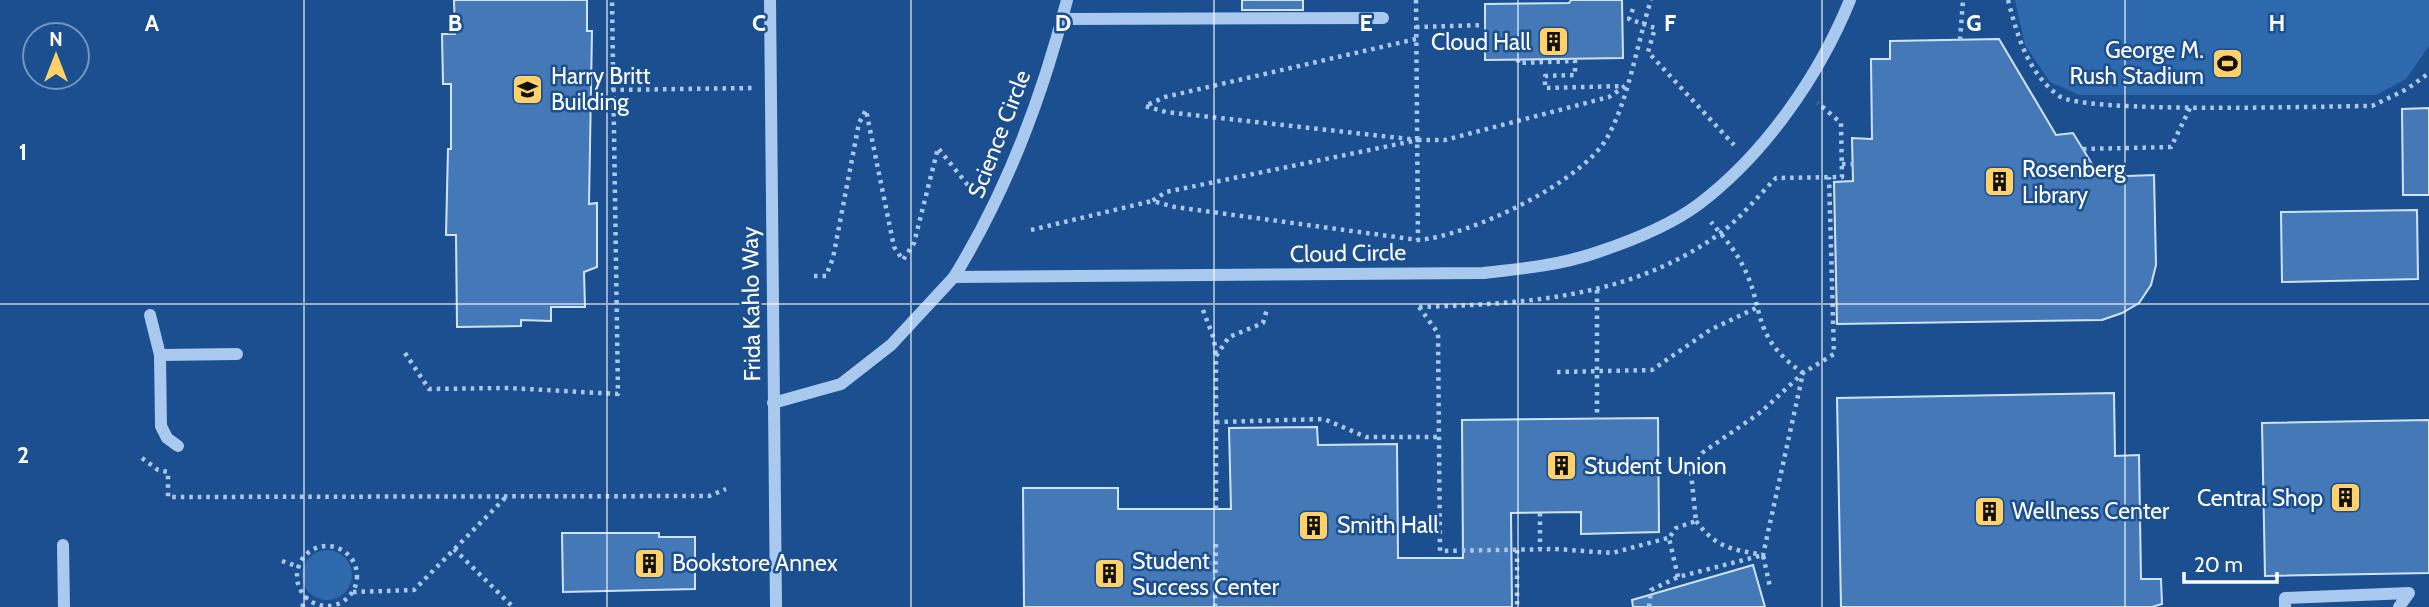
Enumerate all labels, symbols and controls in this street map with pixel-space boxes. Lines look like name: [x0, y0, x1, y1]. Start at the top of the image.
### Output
text: A: [145, 9, 160, 37]
text: B: [448, 9, 462, 37]
text: C: [752, 9, 766, 37]
text: D: [1055, 9, 1071, 37]
text: E: [1359, 9, 1373, 37]
text: F: [1664, 9, 1676, 37]
text: G: [1966, 9, 1982, 37]
text: H: [2269, 9, 2285, 37]
north arrow: [21, 21, 91, 91]
building icon: Cloud Hall: [1537, 25, 1571, 59]
text: N: [49, 28, 63, 51]
place label: Cloud Hall: [1431, 28, 1532, 56]
place label: George M. Rush Stadium: [2069, 36, 2204, 90]
sports icon: George M. Rush Stadium: [2210, 46, 2244, 80]
place label: Harry Britt Building: [551, 62, 651, 116]
street label: Science Circle: [962, 66, 1036, 202]
school or university icon: Harry Britt Building: [511, 72, 545, 106]
text: 1: [19, 138, 27, 166]
place label: Rosenberg Library: [2022, 155, 2126, 209]
building icon: Rosenberg Library: [1982, 165, 2016, 199]
street label: Frida Kahlo Way: [736, 226, 766, 382]
street label: Cloud Circle: [1290, 238, 1407, 268]
text: 2: [17, 441, 29, 469]
building icon: Student Union: [1544, 449, 1578, 483]
place label: Student Union: [1584, 452, 1727, 480]
building icon: Central Shop: [2329, 481, 2363, 515]
place label: Central Shop: [2197, 484, 2323, 512]
building icon: Wellness Center: [1972, 494, 2006, 528]
place label: Wellness Center: [2012, 497, 2170, 525]
building icon: Smith Hall: [1297, 508, 1331, 542]
place label: Smith Hall: [1337, 511, 1439, 539]
scale bar: [2184, 540, 2277, 584]
building icon: Bookstore Annex: [632, 546, 666, 580]
place label: Student Success Center: [1132, 547, 1280, 601]
place label: Bookstore Annex: [672, 549, 838, 577]
text: 20 m: [2194, 552, 2243, 577]
building icon: Student Success Center: [1092, 557, 1126, 591]

